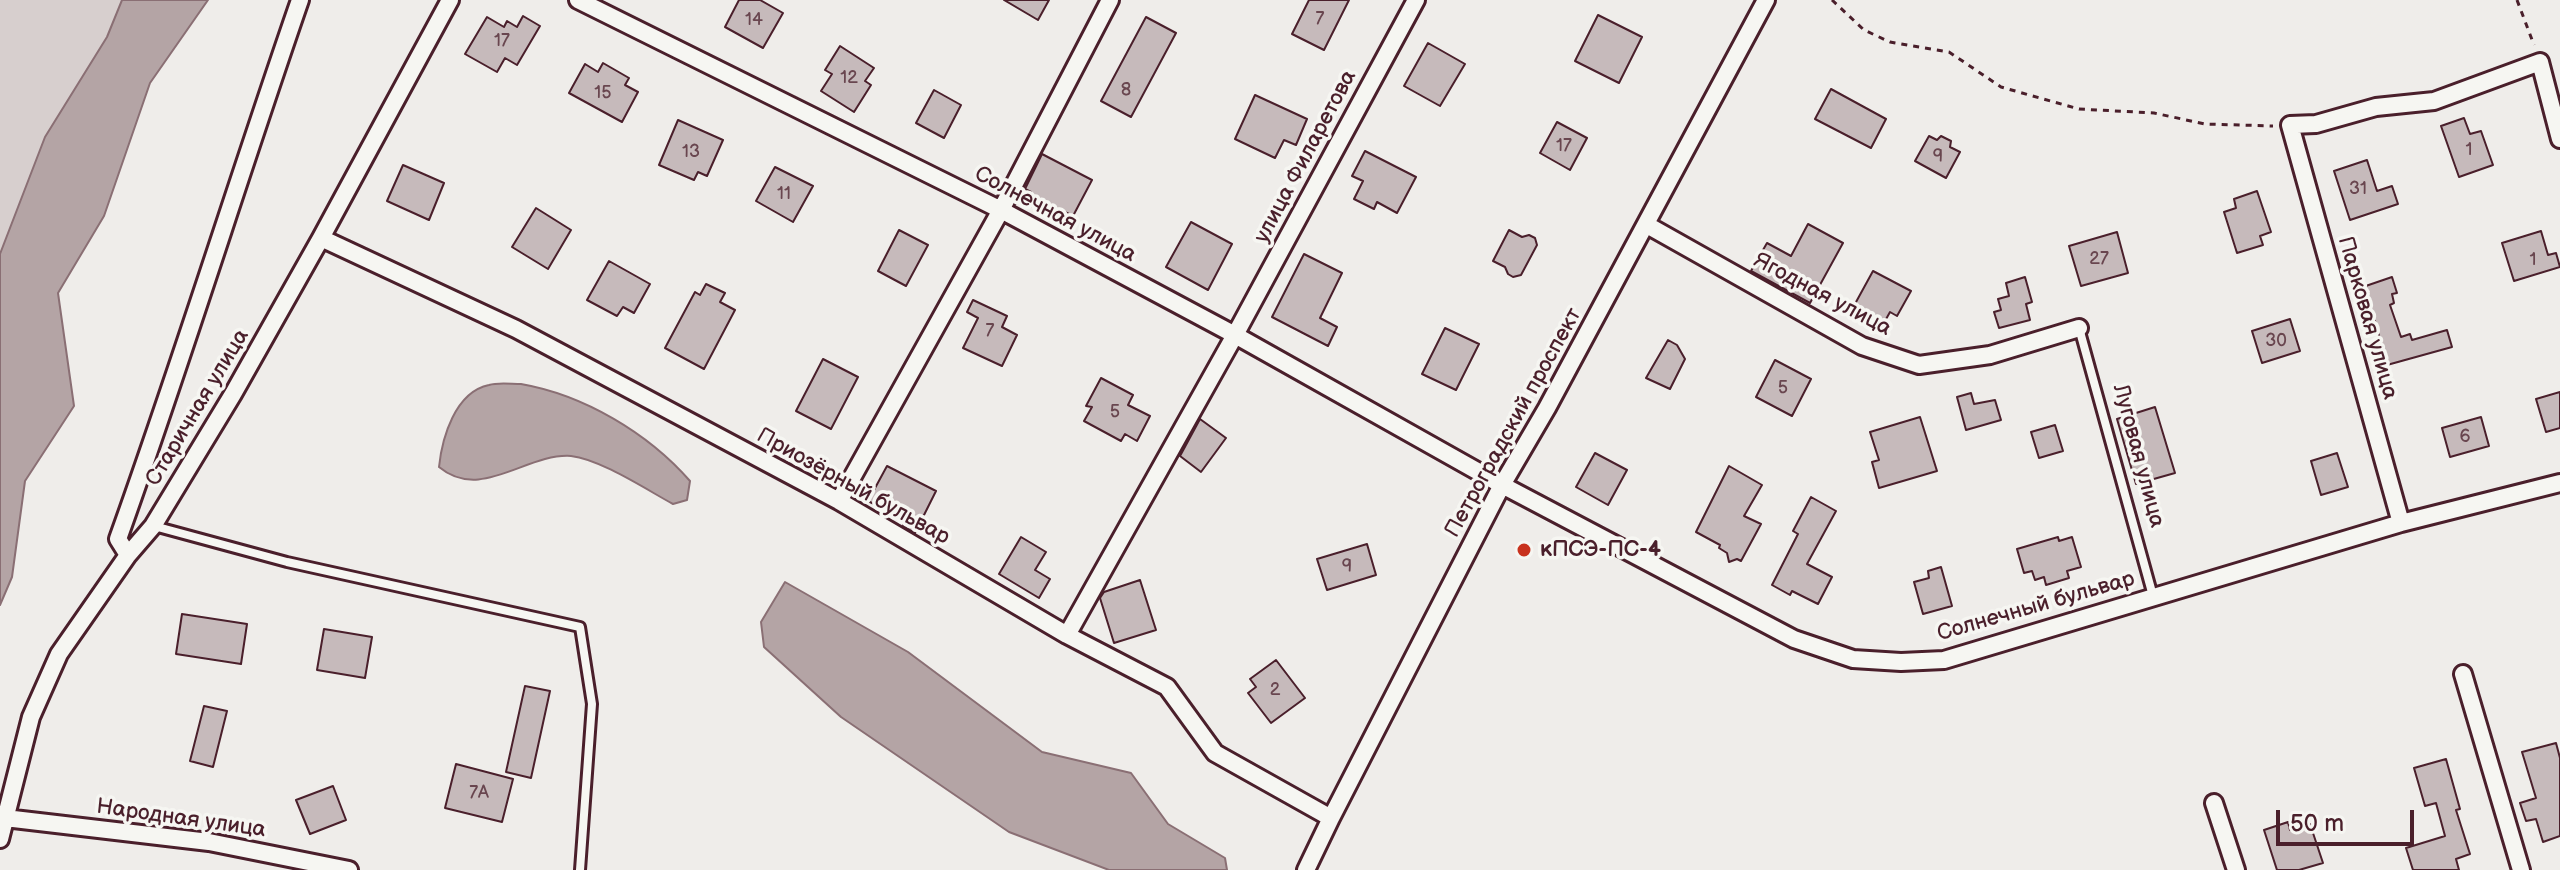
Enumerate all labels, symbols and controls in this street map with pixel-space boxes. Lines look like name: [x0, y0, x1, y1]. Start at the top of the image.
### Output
house number: 7: [1316, 8, 1324, 30]
house number: 14: [745, 9, 763, 31]
house number: 17: [494, 30, 510, 52]
street label: улица Филаретова: [1249, 66, 1363, 248]
house number: 12: [840, 67, 858, 89]
house number: 8: [1121, 79, 1131, 101]
house number: 15: [594, 82, 612, 104]
house number: 17: [1556, 135, 1572, 157]
house number: 1: [2466, 139, 2472, 161]
house number: 13: [682, 141, 700, 163]
house number: 9: [1933, 146, 1943, 168]
street label: Солнечная улица: [970, 161, 1140, 269]
house number: 31: [2349, 178, 2367, 200]
house number: 11: [777, 183, 791, 205]
street label: Парковая улица: [2331, 234, 2403, 402]
street label: Ягодная улица: [1749, 248, 1895, 342]
house number: 27: [2089, 248, 2109, 270]
house number: 1: [2530, 249, 2536, 271]
street label: Петроградский проспект: [1440, 304, 1588, 542]
house number: 7: [986, 320, 994, 342]
street label: Старичная улица: [141, 325, 255, 491]
house number: 30: [2265, 330, 2287, 352]
house number: 5: [1778, 377, 1788, 399]
street label: Луговая улица: [2106, 381, 2170, 531]
house number: 5: [1110, 401, 1120, 423]
street label: Приозёрный бульвар: [752, 423, 954, 551]
house number: 6: [2460, 426, 2470, 448]
place label: кПСЭ-ПС-4: [1540, 537, 1661, 563]
marker: кПСЭ-ПС-4: [1515, 541, 1533, 559]
house number: 9: [1342, 556, 1352, 578]
street label: Солнечный бульвар: [1934, 566, 2138, 648]
house number: 2: [1270, 679, 1280, 701]
house number: 7А: [469, 782, 489, 804]
street label: Народная улица: [95, 794, 267, 844]
scale bar: [2280, 794, 2418, 844]
text: 50 m: [2290, 809, 2344, 838]

